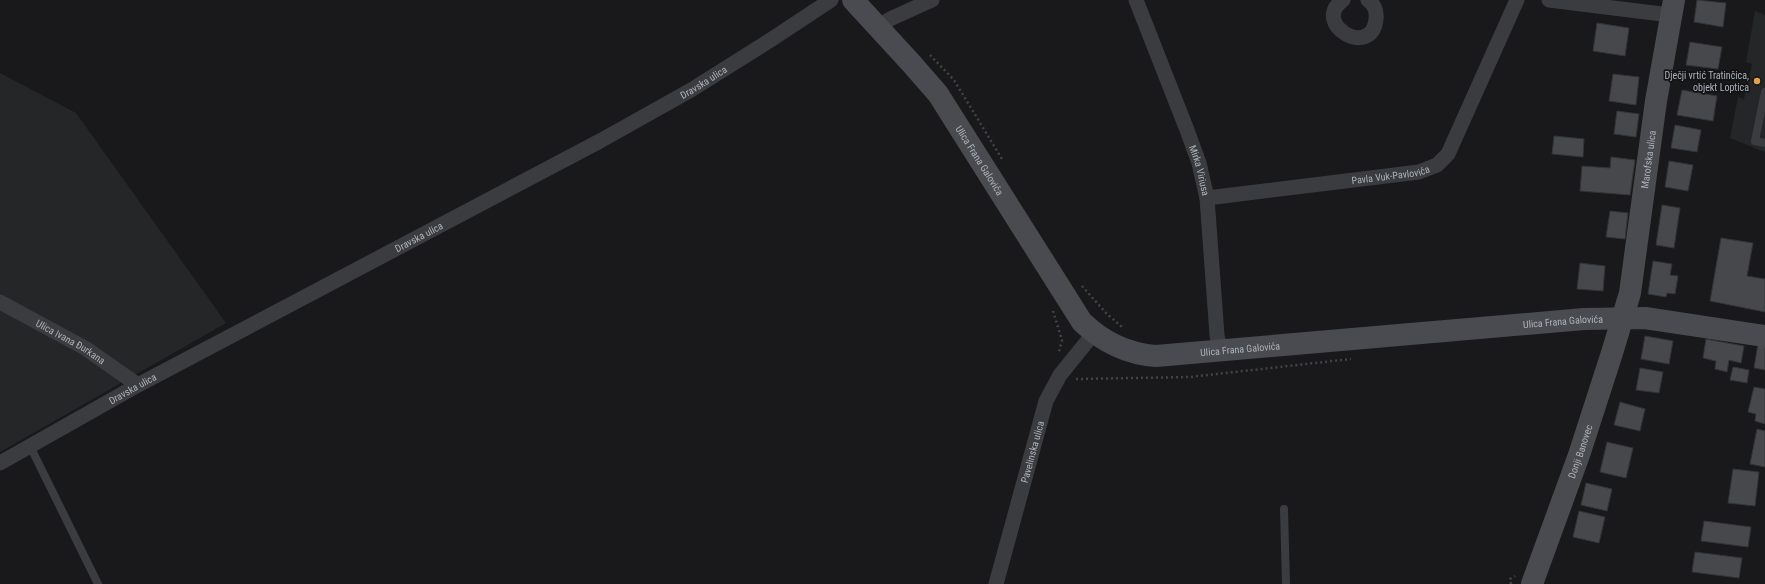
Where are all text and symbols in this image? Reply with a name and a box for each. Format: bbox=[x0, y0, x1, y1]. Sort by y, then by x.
street label: Dravska ulica bbox=[678, 63, 729, 100]
place label: Dječji vrtić Tratinčica, objekt Loptica bbox=[1665, 70, 1749, 93]
marker: Dječji vrtić Tratinčica, objekt Loptica bbox=[1752, 76, 1762, 86]
street label: Ulica Frana Galovića bbox=[954, 123, 1006, 197]
street label: Marofska ulica bbox=[1639, 129, 1658, 189]
street label: Mirka Viriusa bbox=[1187, 144, 1212, 197]
street label: Pavla Vuk-Pavlovića bbox=[1351, 163, 1431, 186]
street label: Dravska ulica bbox=[393, 219, 445, 254]
street label: Ulica Frana Galovića bbox=[1522, 313, 1603, 330]
street label: Ulica Ivana Đurkana bbox=[34, 317, 108, 366]
street label: Ulica Frana Galovića bbox=[1200, 340, 1281, 358]
street label: Dravska ulica bbox=[107, 371, 158, 406]
street label: Pavelinska ulica bbox=[1018, 420, 1046, 484]
street label: Donji Banovec bbox=[1566, 423, 1594, 480]

